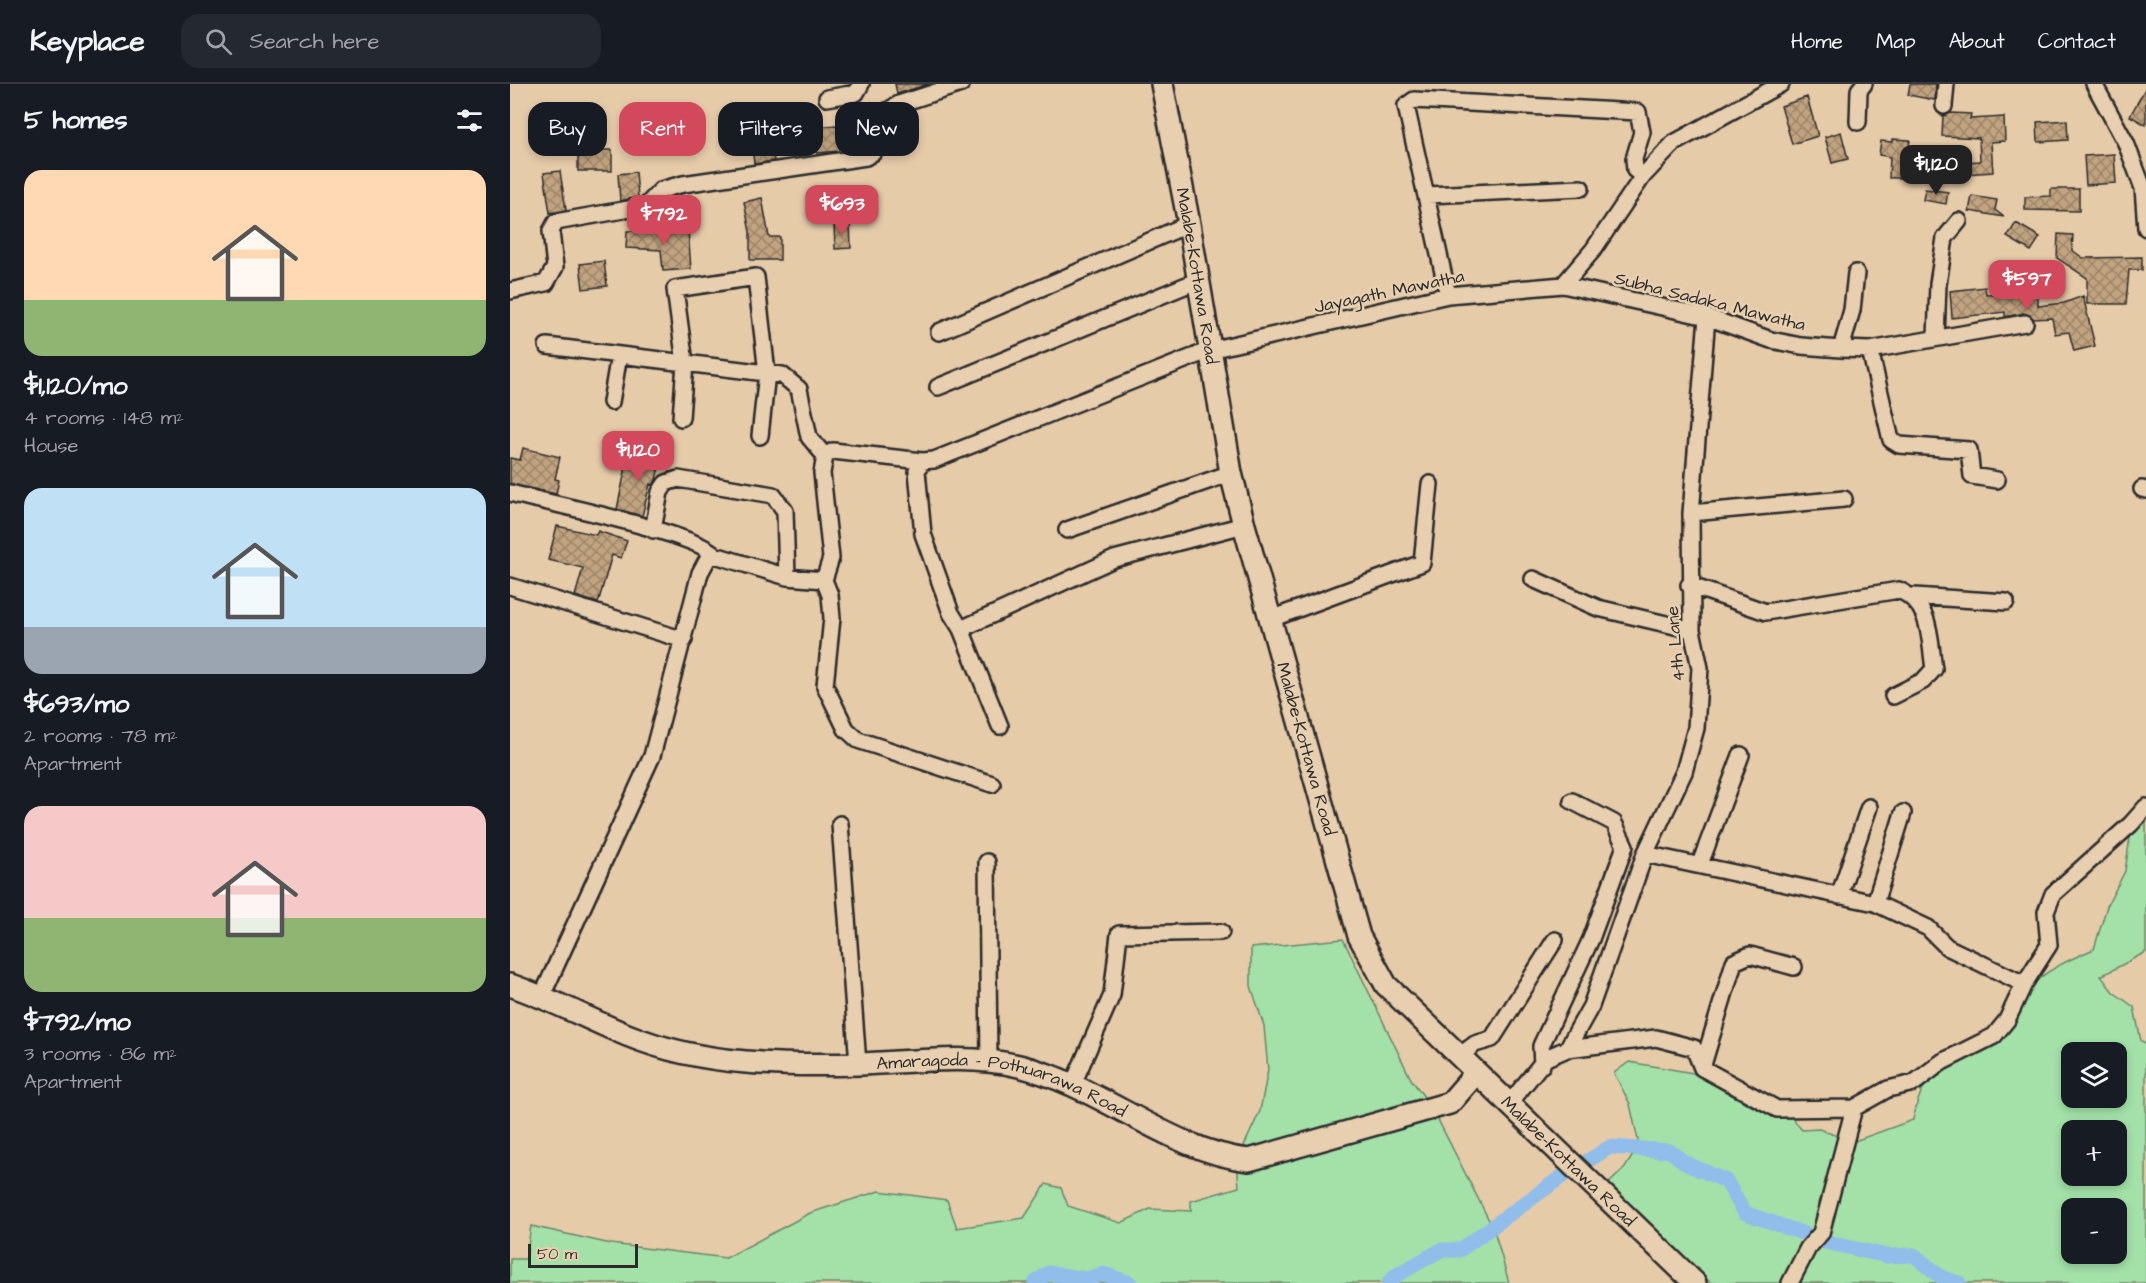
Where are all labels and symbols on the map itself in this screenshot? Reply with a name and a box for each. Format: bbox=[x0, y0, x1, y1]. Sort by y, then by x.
pin: $1,120 bbox=[1887, 145, 1985, 196]
pin: $693 bbox=[806, 185, 878, 236]
street label: Malabe-Kottawa Road bbox=[1169, 186, 1224, 366]
pin: $792 bbox=[628, 195, 700, 246]
pin: $597 bbox=[1991, 260, 2063, 311]
street label: Jayagath Mawatha bbox=[1312, 263, 1467, 321]
street label: Subha Sadaka Mawatha bbox=[1612, 266, 1808, 337]
pin: $1,120 bbox=[589, 431, 687, 482]
street label: 4th Lane bbox=[1660, 605, 1691, 683]
street label: Malabe-Kottawa Road bbox=[1270, 659, 1342, 838]
street label: Amaragoda - Pothuarawa Road bbox=[876, 1048, 1131, 1124]
street label: Malabe-Kottawa Road bbox=[1495, 1090, 1641, 1232]
scale bar bbox=[528, 1241, 638, 1268]

